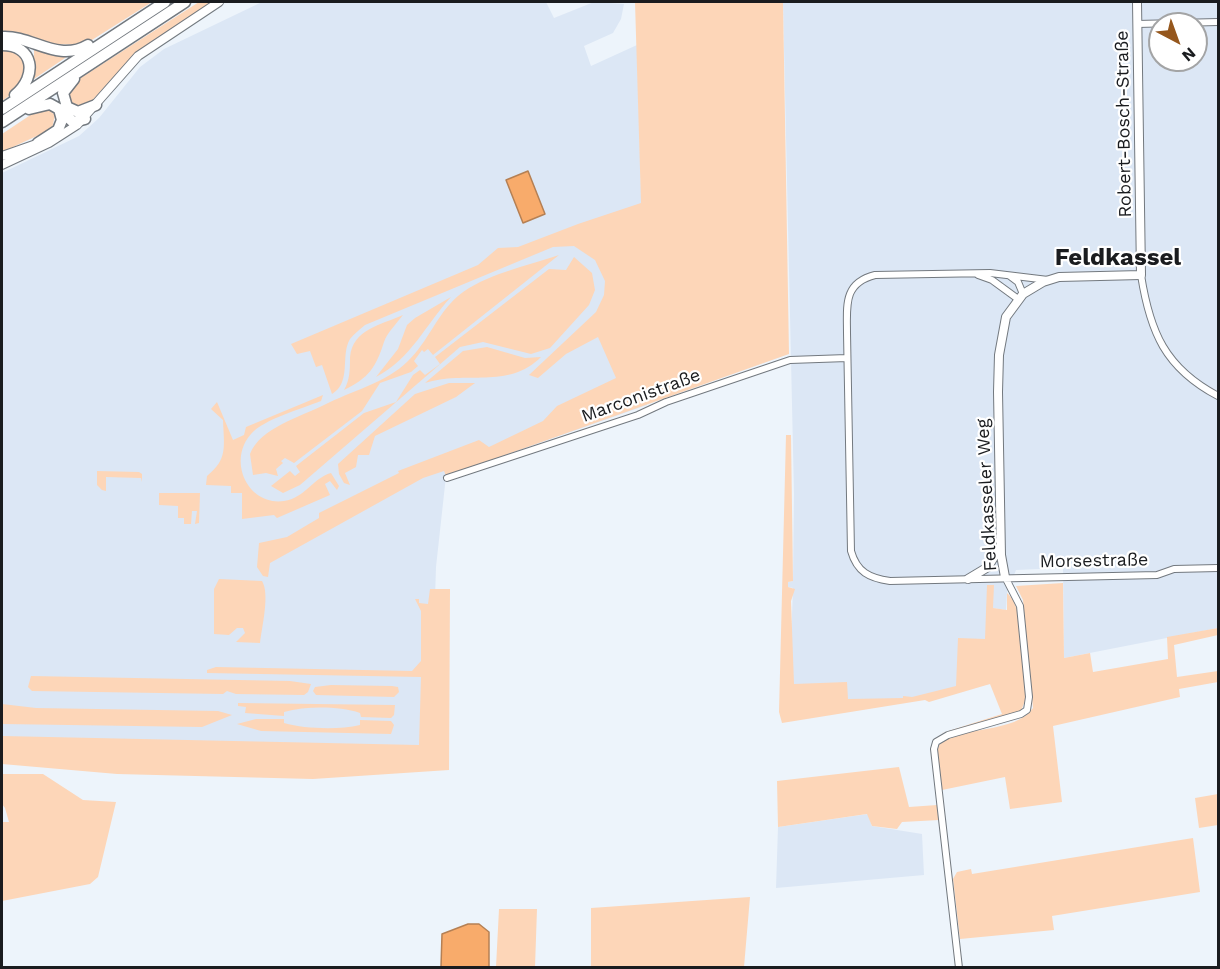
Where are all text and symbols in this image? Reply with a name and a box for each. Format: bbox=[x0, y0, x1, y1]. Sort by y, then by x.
north arrow bbox=[1148, 12, 1208, 72]
street label: Robert-Bosch-Straße bbox=[1112, 30, 1136, 218]
text: N bbox=[1178, 43, 1200, 66]
district label: Feldkassel bbox=[1055, 244, 1181, 272]
street label: Marconistraße bbox=[579, 364, 703, 428]
street label: Feldkasseler Weg bbox=[972, 418, 1002, 572]
street label: Morsestraße bbox=[1039, 549, 1149, 573]

